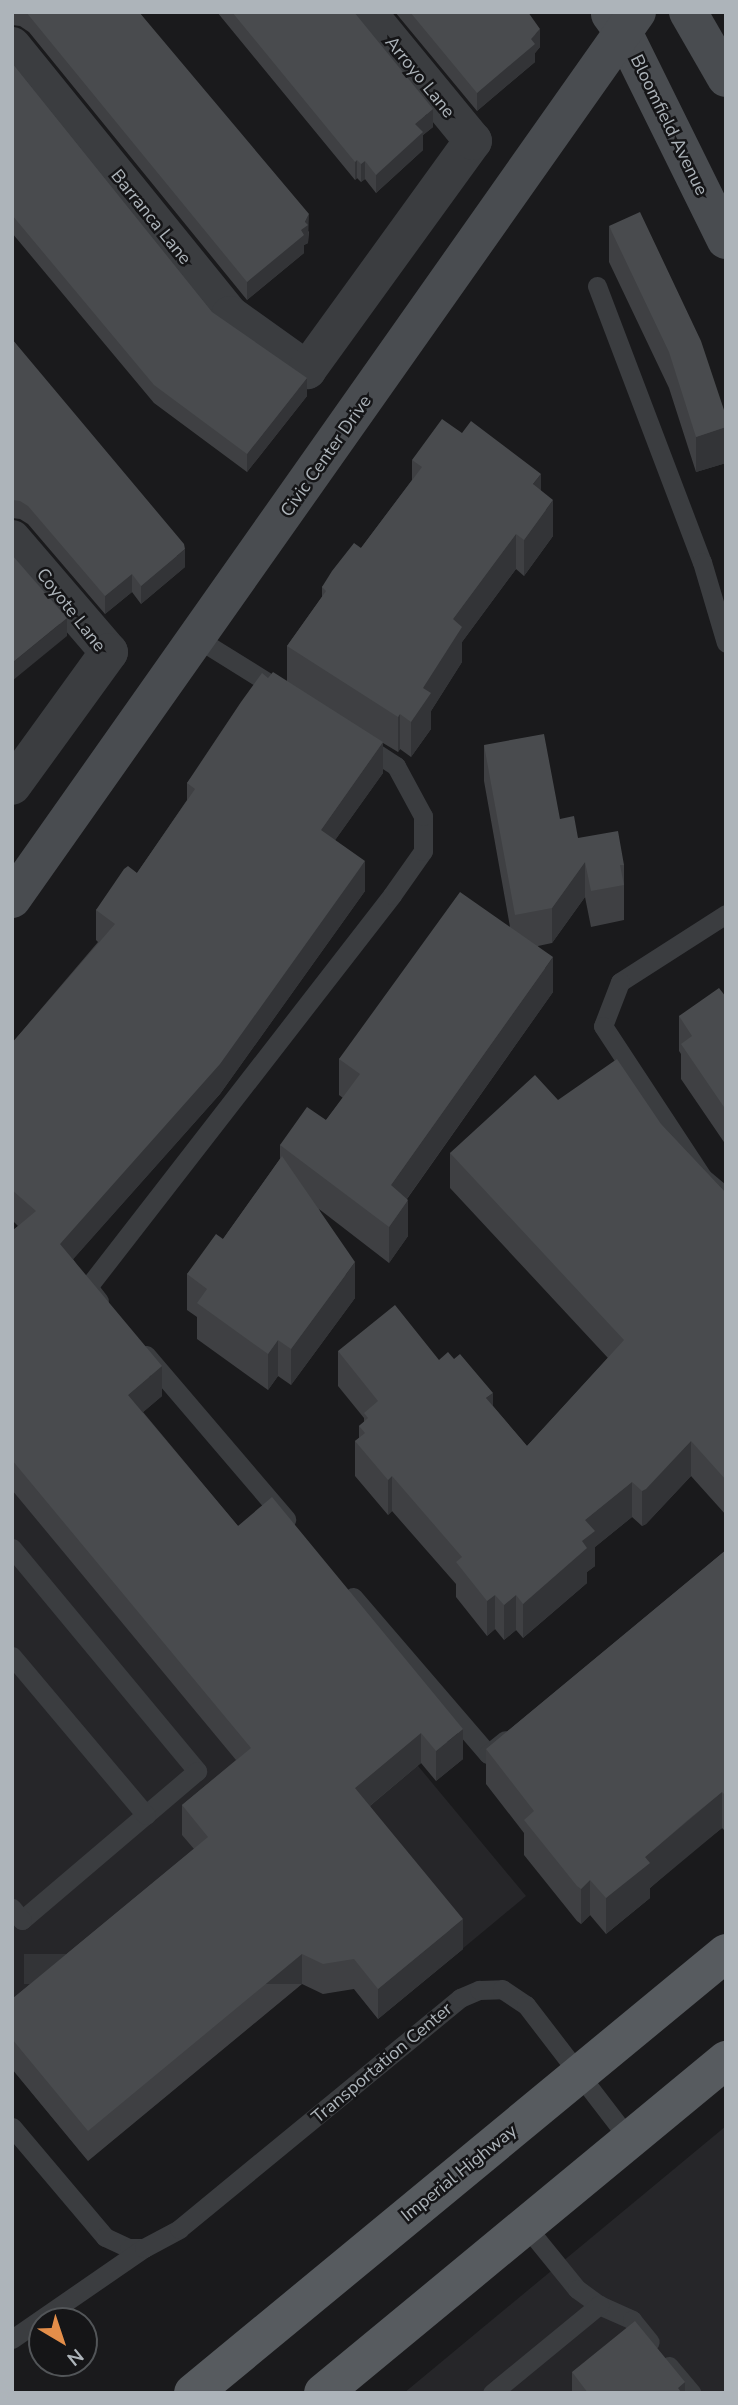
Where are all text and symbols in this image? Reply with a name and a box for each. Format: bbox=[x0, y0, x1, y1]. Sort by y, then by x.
street label: Arroyo Lane bbox=[381, 32, 459, 122]
street label: Bloomfield Avenue bbox=[626, 51, 712, 199]
street label: Barranca Lane bbox=[106, 165, 196, 269]
street label: Civic Center Drive bbox=[276, 391, 376, 521]
street label: Coyote Lane bbox=[32, 564, 110, 656]
street label: Transportation Center bbox=[308, 1998, 456, 2128]
street label: Imperial Highway bbox=[397, 2120, 521, 2226]
north arrow bbox=[28, 2307, 98, 2377]
text: N bbox=[61, 2342, 89, 2371]

